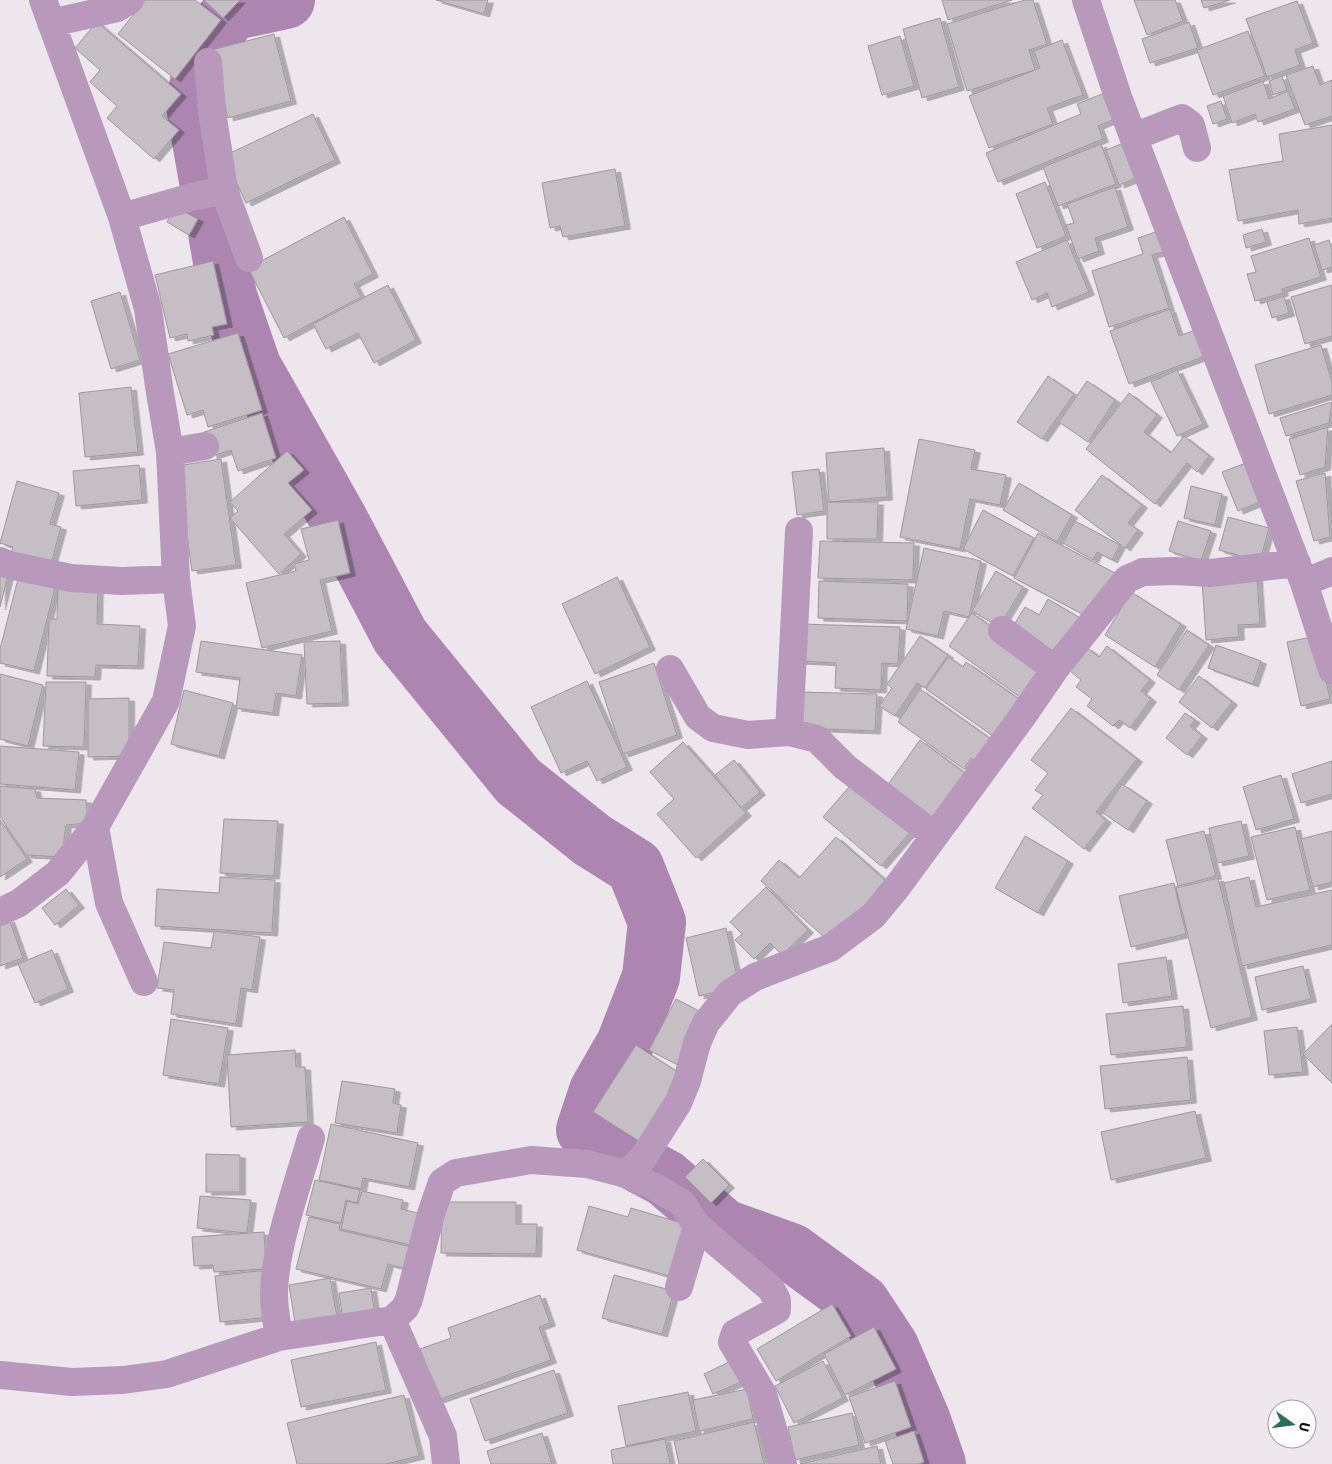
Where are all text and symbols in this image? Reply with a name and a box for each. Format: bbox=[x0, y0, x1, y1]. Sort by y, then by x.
north arrow bbox=[1267, 1399, 1317, 1449]
text: U bbox=[1295, 1420, 1314, 1434]

